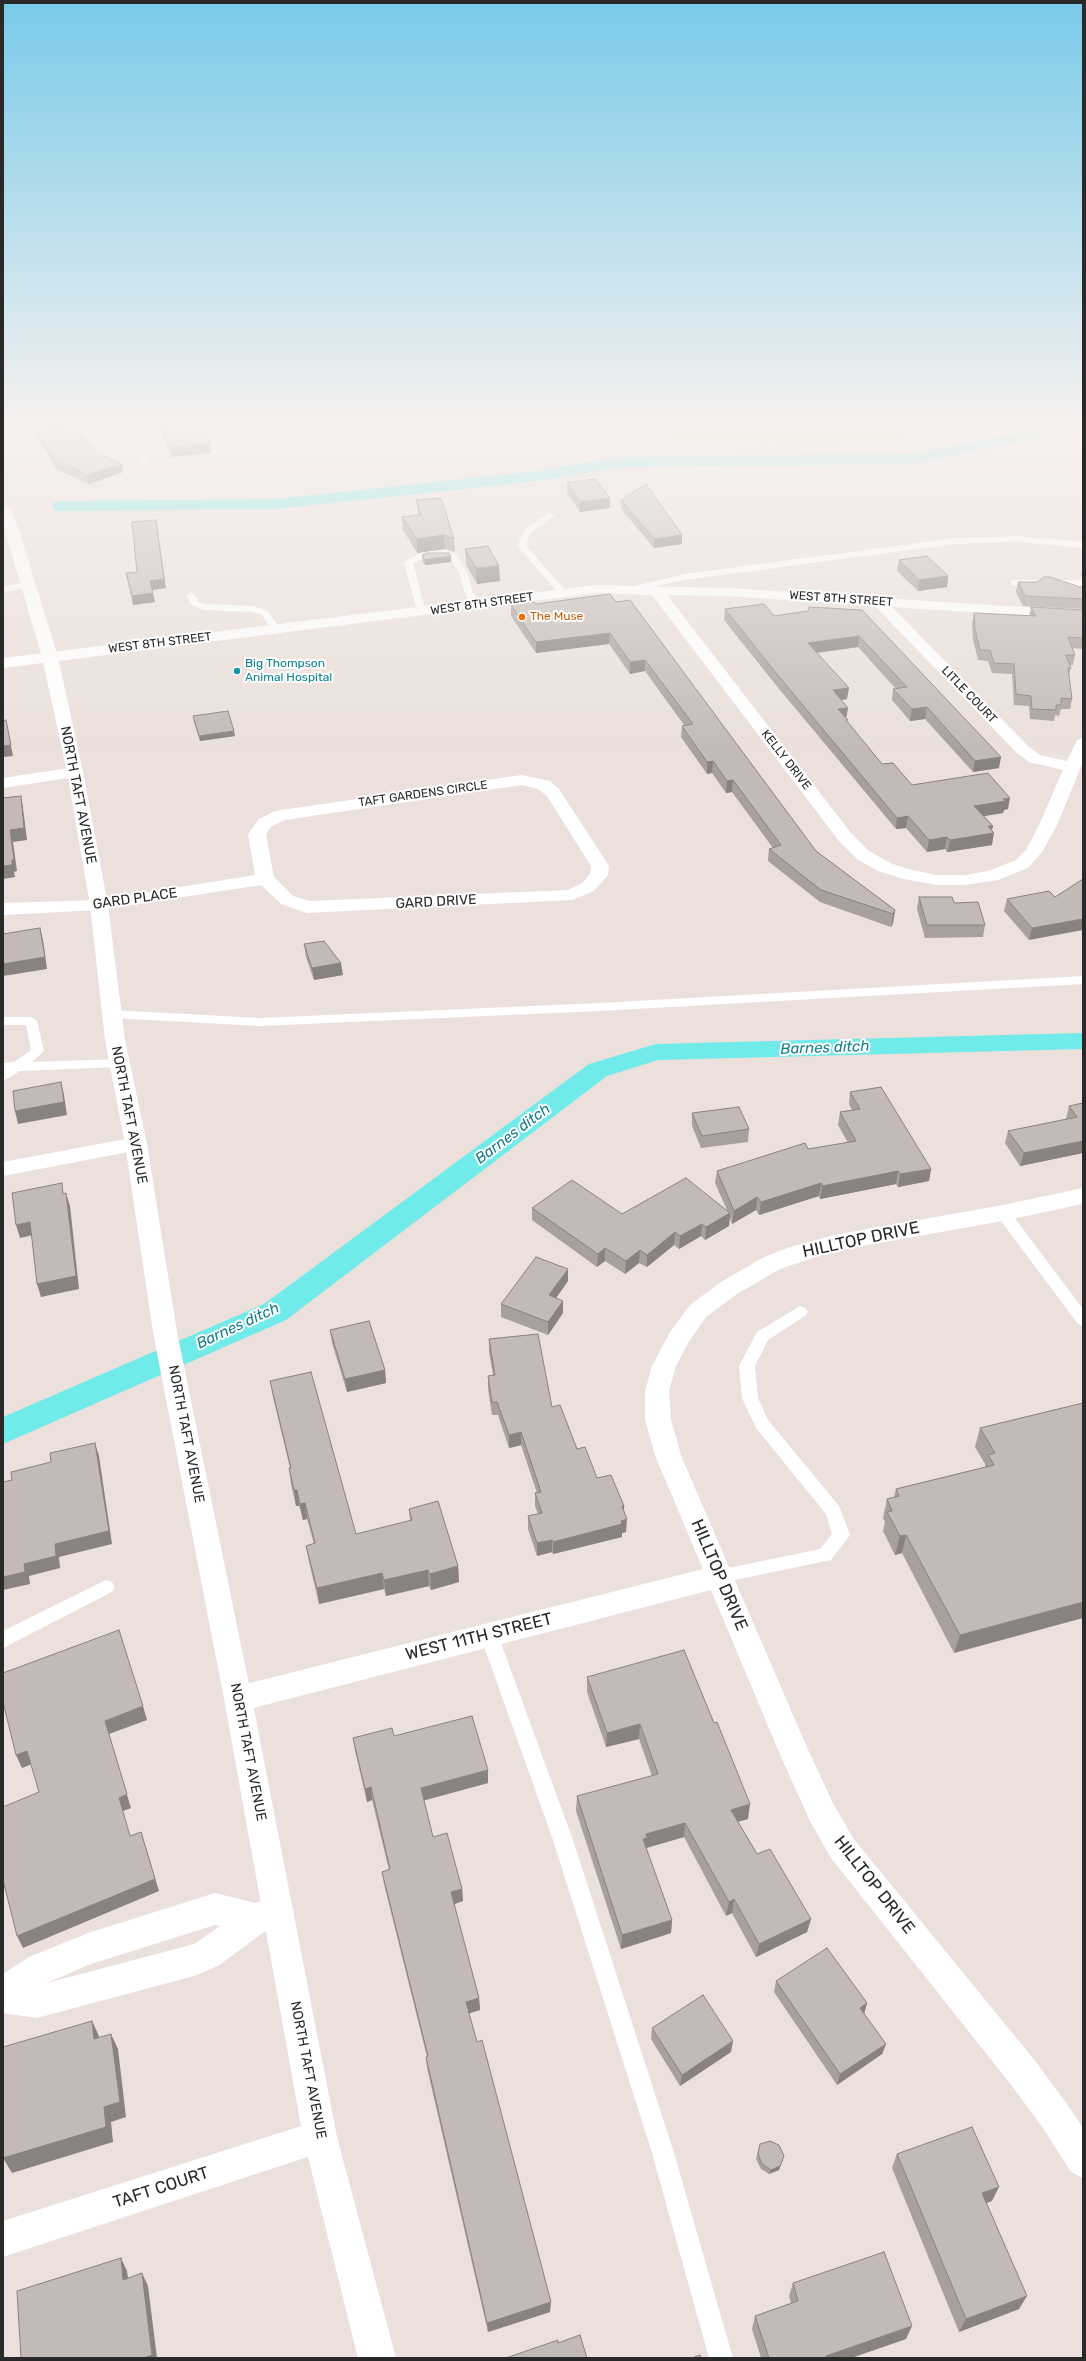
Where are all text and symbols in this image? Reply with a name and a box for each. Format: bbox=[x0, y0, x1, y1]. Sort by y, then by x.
street label: WEST 8TH STREET bbox=[789, 588, 893, 610]
street label: WEST 8TH STREET bbox=[430, 590, 534, 618]
place label: The Muse bbox=[530, 610, 583, 624]
marker: The Muse bbox=[517, 612, 527, 622]
street label: WEST 8TH STREET bbox=[108, 630, 212, 656]
place label: Big Thompson Animal Hospital bbox=[245, 657, 332, 685]
street label: LITLE COURT bbox=[938, 664, 1000, 726]
marker: Big Thompson Animal Hospital bbox=[232, 666, 242, 676]
street label: NORTH TAFT AVENUE bbox=[56, 725, 100, 865]
street label: KELLY DRIVE bbox=[758, 727, 814, 793]
street label: TAFT GARDENS CIRCLE bbox=[357, 778, 489, 810]
street label: GARD PLACE bbox=[92, 885, 178, 913]
street label: GARD DRIVE bbox=[395, 891, 477, 913]
water label: Barnes ditch bbox=[780, 1037, 870, 1059]
street label: NORTH TAFT AVENUE bbox=[107, 1045, 151, 1185]
water label: Barnes ditch bbox=[472, 1100, 554, 1168]
street label: HILLTOP DRIVE bbox=[801, 1218, 921, 1262]
water label: Barnes ditch bbox=[194, 1299, 282, 1353]
street label: NORTH TAFT AVENUE bbox=[164, 1364, 208, 1504]
street label: HILLTOP DRIVE bbox=[686, 1516, 752, 1634]
street label: WEST 11TH STREET bbox=[403, 1609, 555, 1665]
street label: NORTH TAFT AVENUE bbox=[226, 1682, 270, 1822]
street label: HILLTOP DRIVE bbox=[829, 1832, 919, 1938]
street label: NORTH TAFT AVENUE bbox=[286, 2000, 330, 2140]
street label: TAFT COURT bbox=[111, 2163, 211, 2213]

